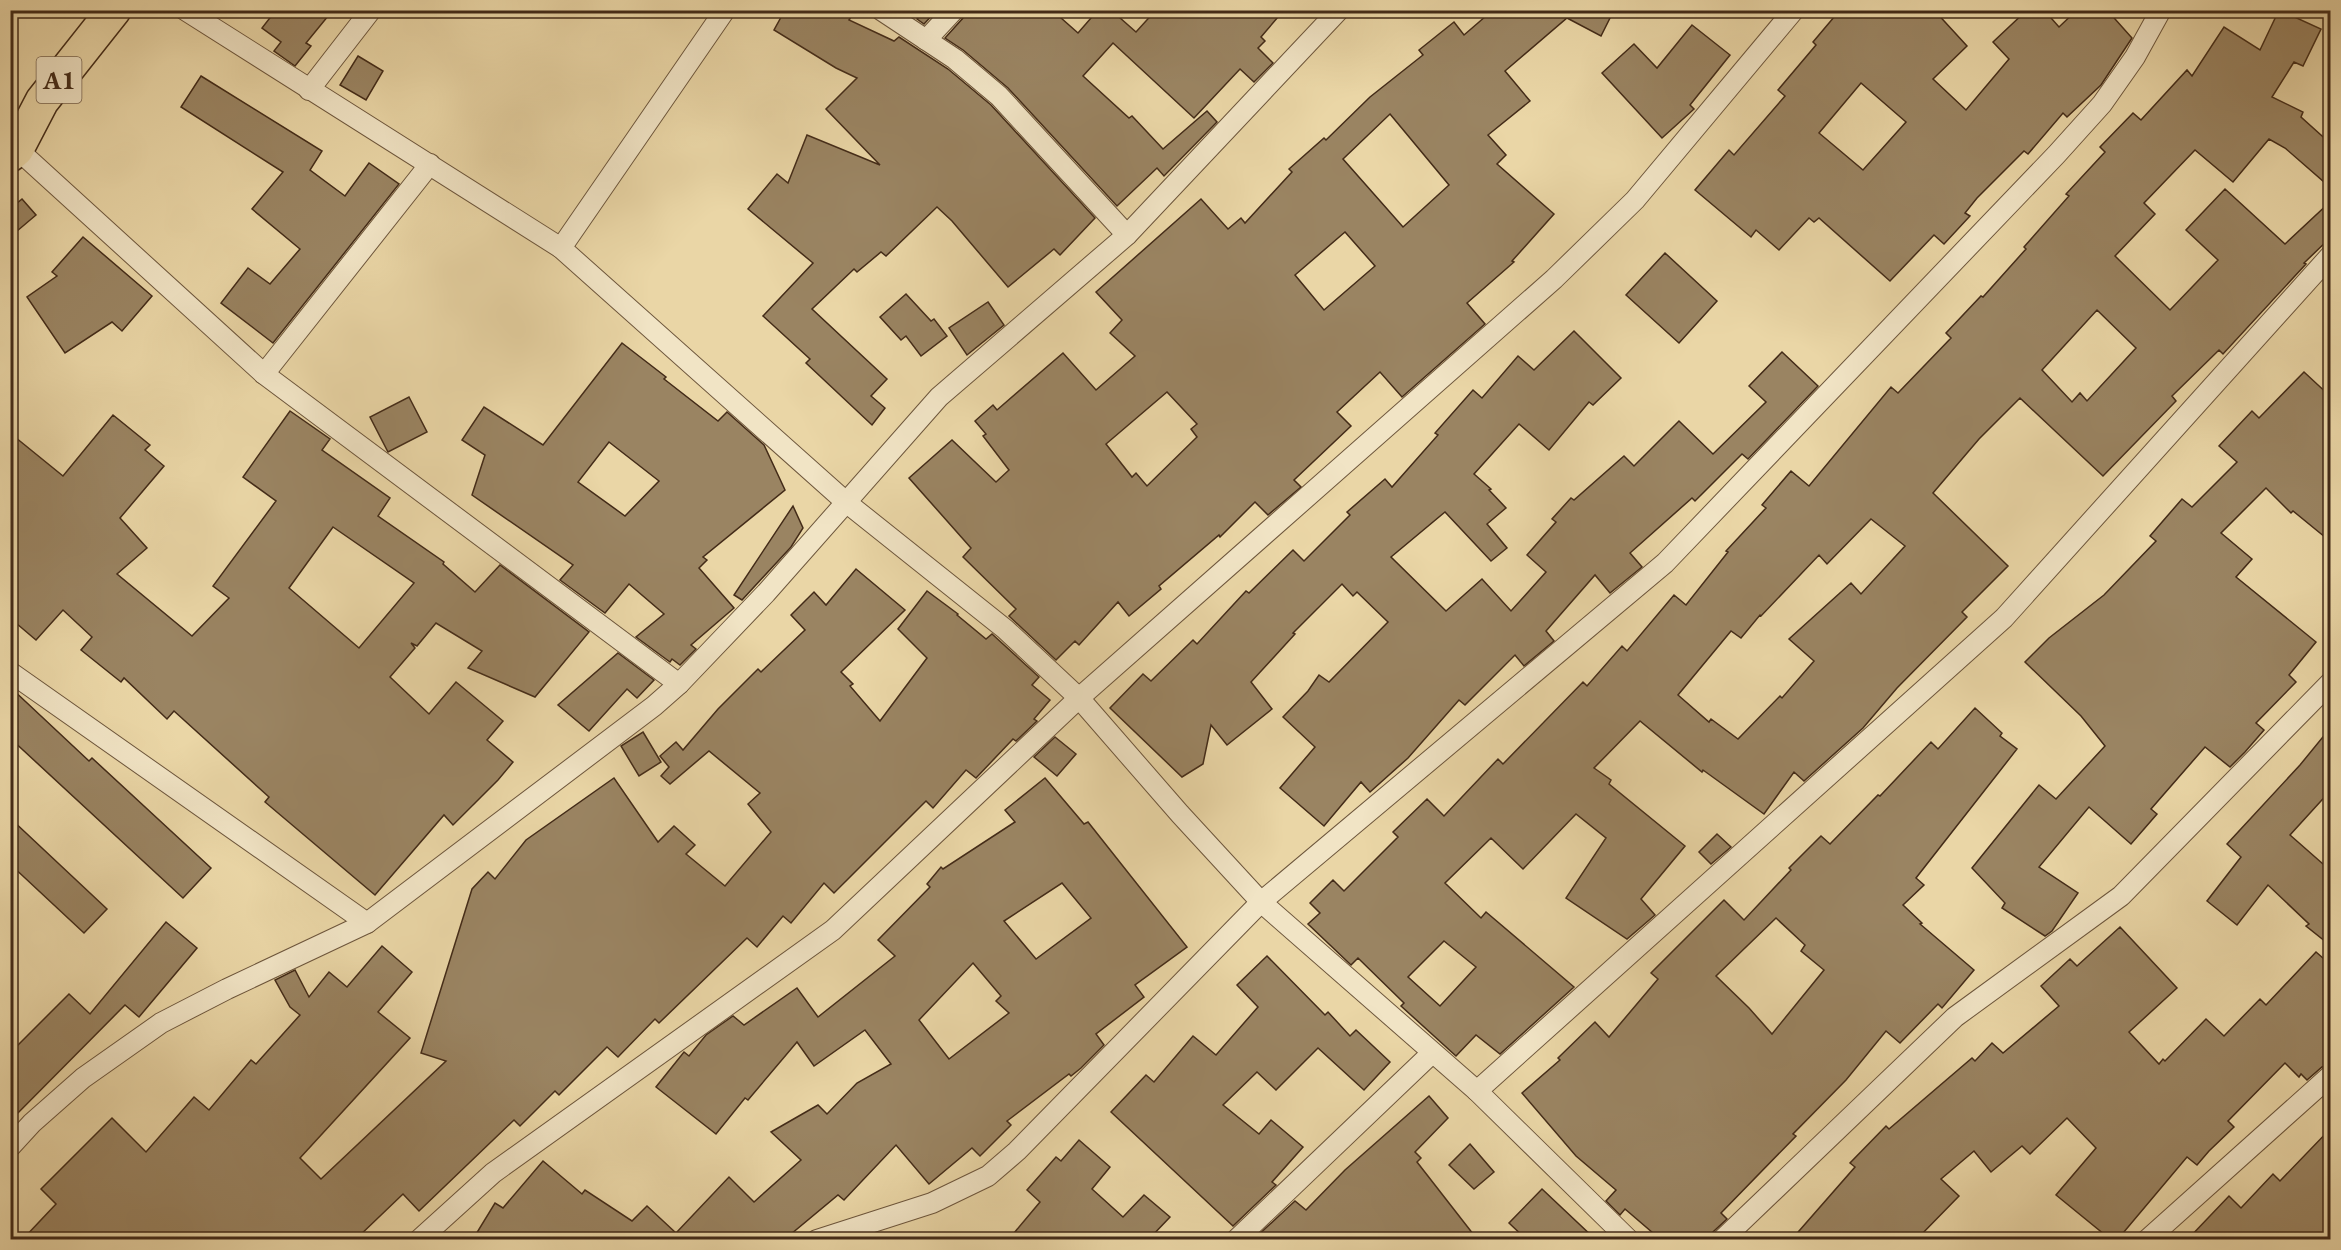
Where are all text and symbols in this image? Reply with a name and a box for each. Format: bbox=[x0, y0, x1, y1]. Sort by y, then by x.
road number: A1 bbox=[36, 57, 82, 103]

